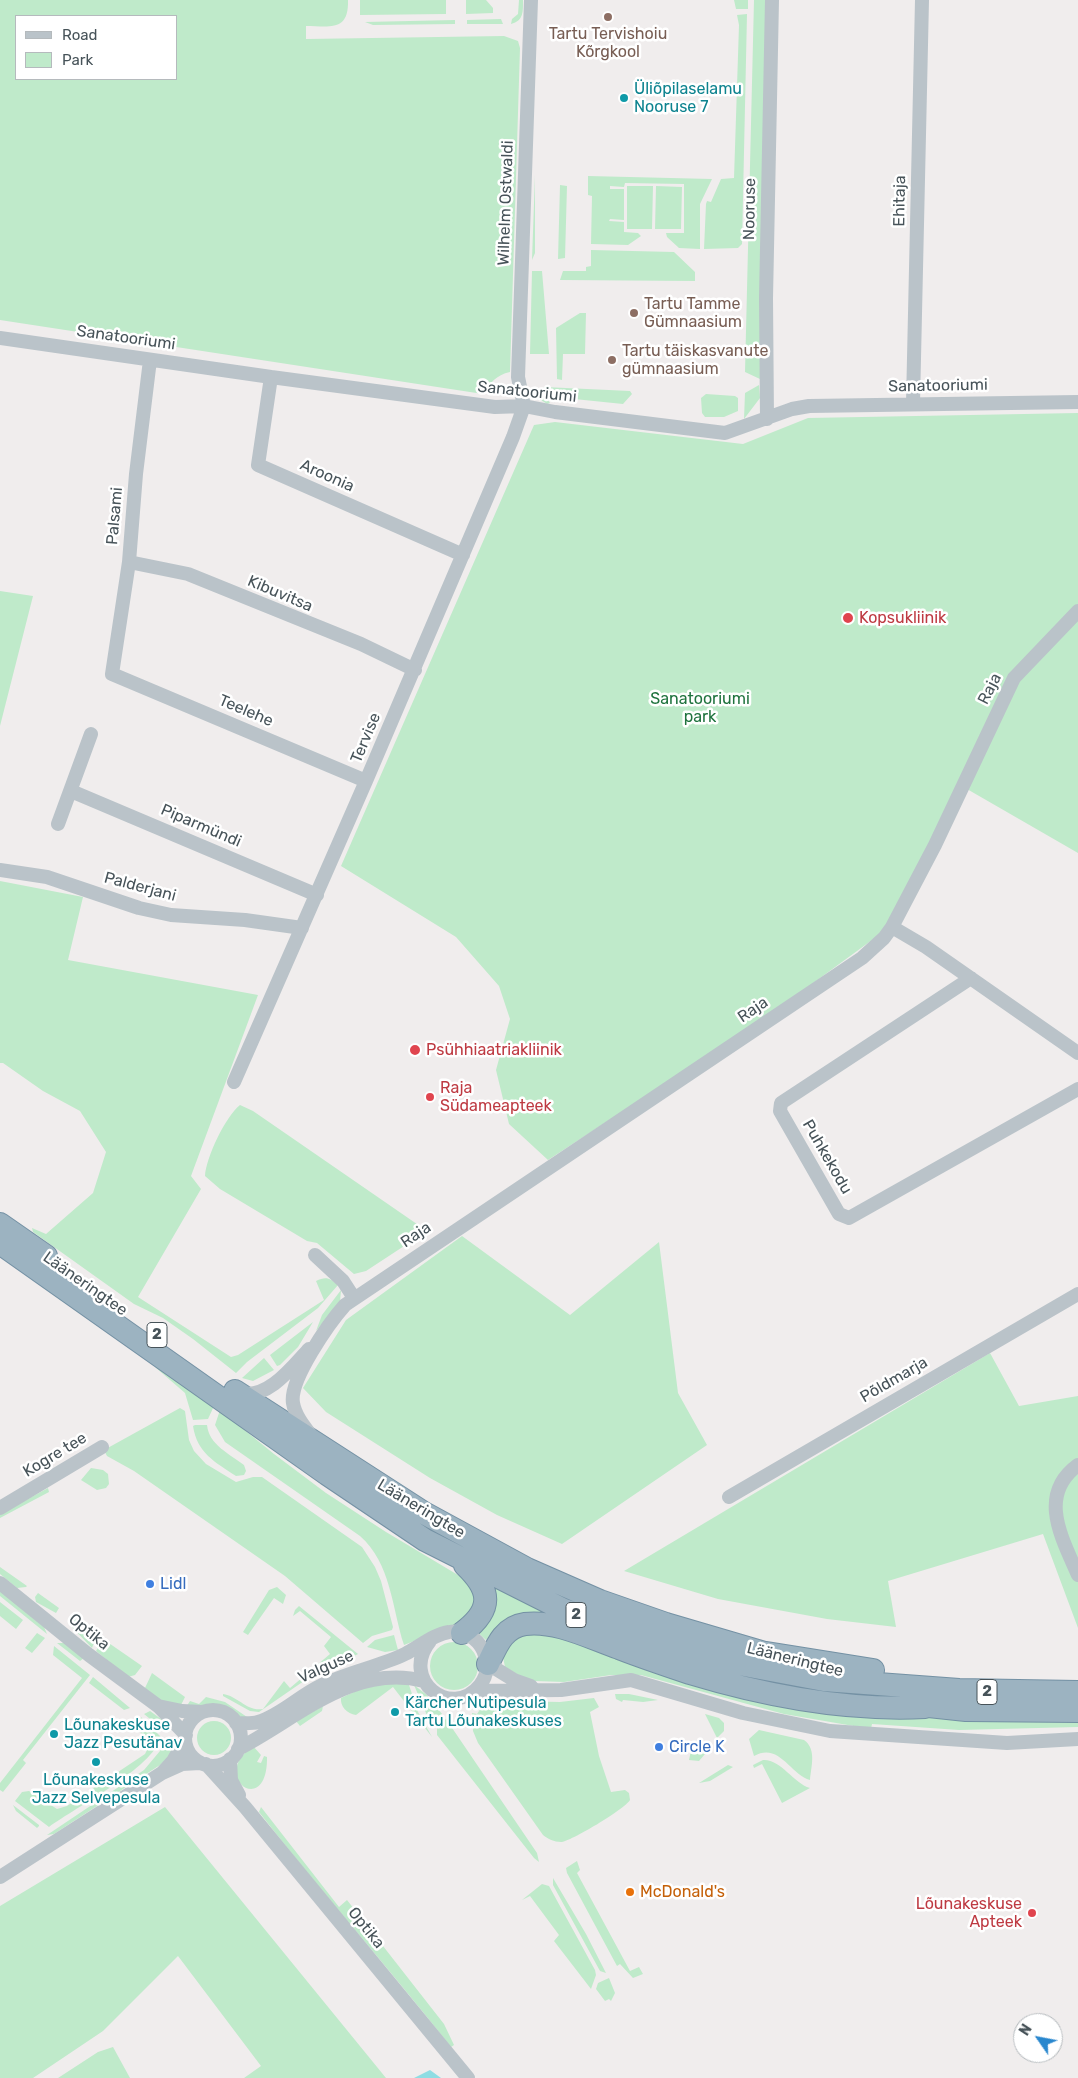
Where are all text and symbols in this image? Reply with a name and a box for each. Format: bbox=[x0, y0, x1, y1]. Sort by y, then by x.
marker: Tartu Tervishoiu Kõrgkool bbox=[602, 11, 614, 23]
legend bbox=[15, 15, 178, 80]
place label: Tartu Tervishoiu Kõrgkool bbox=[549, 24, 667, 62]
text: Road bbox=[62, 26, 98, 44]
text: Park bbox=[62, 51, 93, 69]
place label: Üliõpilaselamu Nooruse 7 bbox=[634, 79, 742, 117]
marker: Üliõpilaselamu Nooruse 7 bbox=[618, 92, 630, 104]
street label: Wilhelm Ostwaldi bbox=[494, 140, 518, 266]
street label: Ehitaja bbox=[890, 175, 910, 227]
street label: Nooruse bbox=[740, 178, 760, 240]
place label: Tartu Tamme Gümnaasium bbox=[644, 294, 742, 332]
marker: Tartu Tamme Gümnaasium bbox=[628, 307, 640, 319]
street label: Sanatooriumi bbox=[75, 322, 177, 354]
place label: Tartu täiskasvanute gümnaasium bbox=[622, 341, 768, 379]
marker: Tartu täiskasvanute gümnaasium bbox=[606, 354, 618, 366]
street label: Sanatooriumi bbox=[888, 376, 988, 396]
street label: Sanatooriumi bbox=[476, 377, 578, 407]
street label: Aroonia bbox=[297, 456, 357, 496]
street label: Palsami bbox=[103, 486, 127, 546]
street label: Kibuvitsa bbox=[245, 572, 315, 616]
place label: Kopsukliinik bbox=[859, 608, 946, 628]
marker: Kopsukliinik bbox=[841, 611, 855, 625]
street label: Raja bbox=[974, 670, 1006, 708]
park label: Sanatooriumi park bbox=[650, 689, 750, 727]
street label: Teelehe bbox=[216, 691, 276, 731]
street label: Tervise bbox=[347, 710, 385, 766]
street label: Piparmündi bbox=[158, 800, 244, 852]
street label: Palderjani bbox=[102, 868, 178, 906]
street label: Raja bbox=[734, 993, 772, 1027]
place label: Psühhiaatriakliinik bbox=[426, 1040, 562, 1060]
marker: Psühhiaatriakliinik bbox=[408, 1043, 422, 1057]
place label: Raja Südameapteek bbox=[440, 1078, 552, 1116]
marker: Raja Südameapteek bbox=[424, 1091, 436, 1103]
street label: Puhkekodu bbox=[798, 1116, 856, 1198]
street label: Raja bbox=[397, 1218, 435, 1252]
street label: Lääneringtee bbox=[39, 1248, 131, 1320]
road number: 2 bbox=[147, 1322, 167, 1348]
street label: Põldmarja bbox=[857, 1353, 931, 1407]
street label: Kogre tee bbox=[20, 1429, 90, 1481]
street label: Lääneringtee bbox=[374, 1475, 468, 1543]
place label: Lidl bbox=[160, 1574, 186, 1594]
marker: Lidl bbox=[144, 1578, 156, 1590]
road number: 2 bbox=[566, 1602, 586, 1628]
street label: Optika bbox=[65, 1610, 113, 1654]
street label: Lääneringtee bbox=[745, 1639, 845, 1681]
street label: Valguse bbox=[295, 1646, 357, 1688]
road number: 2 bbox=[977, 1680, 997, 1704]
place label: Kärcher Nutipesula Tartu Lõunakeskuses bbox=[405, 1693, 562, 1731]
marker: Kärcher Nutipesula Tartu Lõunakeskuses bbox=[389, 1706, 401, 1718]
place label: Lõunakeskuse Jazz Pesutänav bbox=[64, 1715, 182, 1753]
marker: Lõunakeskuse Jazz Pesutänav bbox=[48, 1728, 60, 1740]
place label: Circle K bbox=[669, 1737, 725, 1757]
marker: Circle K bbox=[653, 1741, 665, 1753]
marker: Lõunakeskuse Jazz Selvepesula bbox=[90, 1756, 102, 1768]
place label: Lõunakeskuse Jazz Selvepesula bbox=[32, 1770, 160, 1808]
place label: McDonald's bbox=[640, 1882, 725, 1902]
marker: McDonald's bbox=[624, 1886, 636, 1898]
place label: Lõunakeskuse Apteek bbox=[916, 1894, 1022, 1932]
street label: Optika bbox=[344, 1904, 388, 1952]
marker: Lõunakeskuse Apteek bbox=[1026, 1907, 1038, 1919]
north arrow bbox=[1013, 2013, 1063, 2063]
text: N bbox=[1016, 2021, 1036, 2039]

